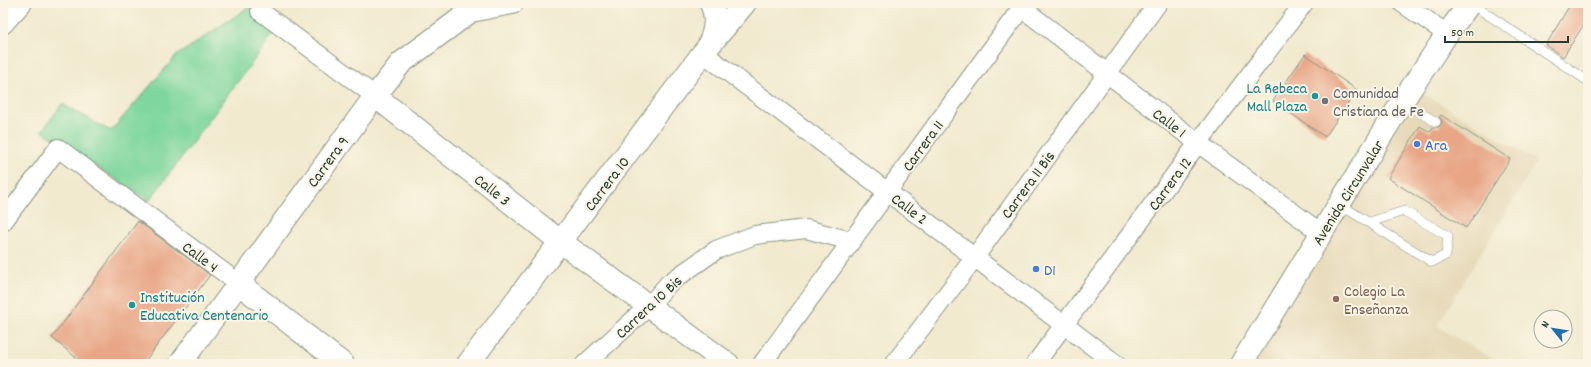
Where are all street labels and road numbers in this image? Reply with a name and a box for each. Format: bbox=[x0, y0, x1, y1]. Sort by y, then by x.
street label: Calle 1 bbox=[1147, 104, 1190, 144]
street label: Carrera 11 bbox=[898, 116, 951, 177]
street label: Carrera 9 bbox=[302, 132, 356, 193]
street label: Avenida Circunvalar bbox=[1307, 136, 1391, 250]
street label: Carrera 11 Bis bbox=[996, 146, 1062, 224]
street label: Carrera 10 bbox=[580, 152, 636, 217]
street label: Carrera 12 bbox=[1144, 153, 1199, 216]
street label: Calle 3 bbox=[468, 169, 515, 213]
street label: Calle 2 bbox=[885, 189, 932, 231]
street label: Calle 4 bbox=[176, 237, 223, 279]
street label: Carrera 10 Bis bbox=[611, 270, 689, 345]

